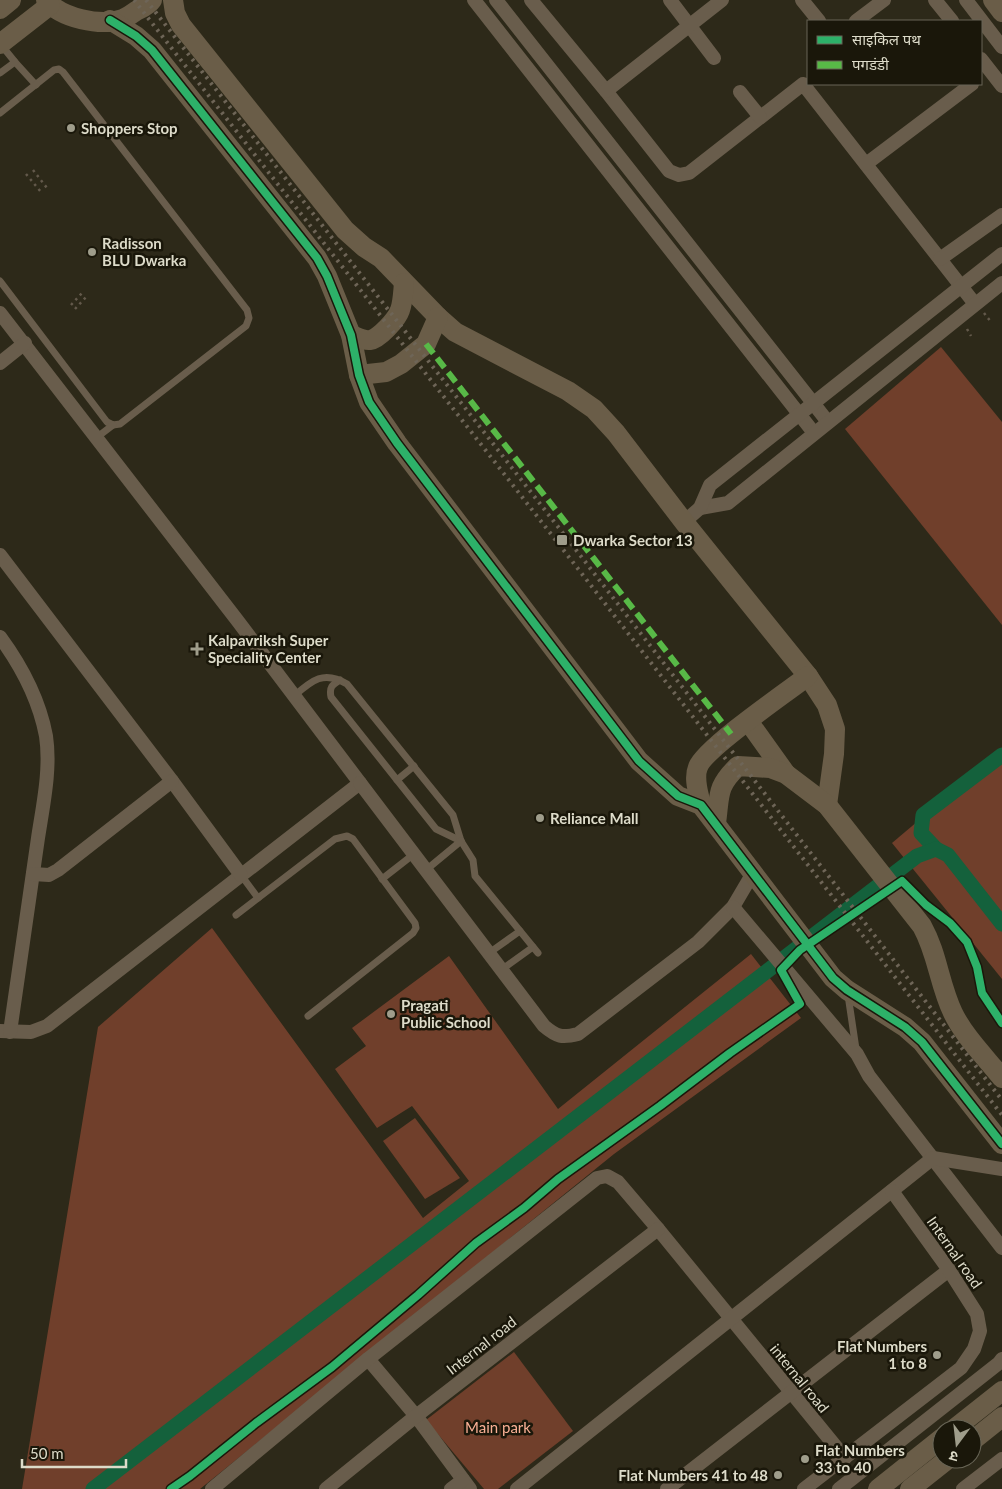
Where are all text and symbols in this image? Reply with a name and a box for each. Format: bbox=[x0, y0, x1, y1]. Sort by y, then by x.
legend bbox=[807, 20, 982, 85]
text: साइकिल पथ bbox=[852, 30, 921, 48]
text: पगडंडी bbox=[852, 55, 890, 73]
place label: Shoppers Stop bbox=[81, 119, 178, 137]
marker: Shoppers Stop bbox=[65, 122, 77, 134]
place label: Radisson BLU Dwarka bbox=[102, 234, 186, 269]
marker: Radisson BLU Dwarka bbox=[86, 246, 98, 258]
place label: Dwarka Sector 13 bbox=[573, 531, 693, 549]
marker: Dwarka Sector 13 bbox=[555, 533, 569, 547]
place label: Kalpavriksh Super Speciality Center bbox=[208, 631, 329, 666]
marker: Kalpavriksh Super Speciality Center bbox=[190, 642, 204, 656]
place label: Reliance Mall bbox=[550, 809, 639, 827]
marker: Reliance Mall bbox=[534, 812, 546, 824]
place label: Pragati Public School bbox=[401, 996, 491, 1031]
marker: Pragati Public School bbox=[385, 1008, 397, 1020]
street label: Internal road bbox=[924, 1213, 986, 1291]
street label: Internal road bbox=[442, 1312, 520, 1378]
place label: Flat Numbers 1 to 8 bbox=[837, 1337, 927, 1372]
street label: internal road bbox=[767, 1340, 833, 1416]
marker: Flat Numbers 1 to 8 bbox=[931, 1349, 943, 1361]
park label: Main park bbox=[465, 1418, 531, 1436]
north arrow bbox=[932, 1419, 982, 1469]
scale bar bbox=[22, 1436, 126, 1468]
place label: Flat Numbers 33 to 40 bbox=[815, 1441, 905, 1476]
text: 50 m bbox=[30, 1444, 64, 1462]
text: उ bbox=[947, 1448, 960, 1466]
marker: Flat Numbers 33 to 40 bbox=[799, 1453, 811, 1465]
place label: Flat Numbers 41 to 48 bbox=[618, 1466, 768, 1484]
marker: Flat Numbers 41 to 48 bbox=[772, 1469, 784, 1481]

